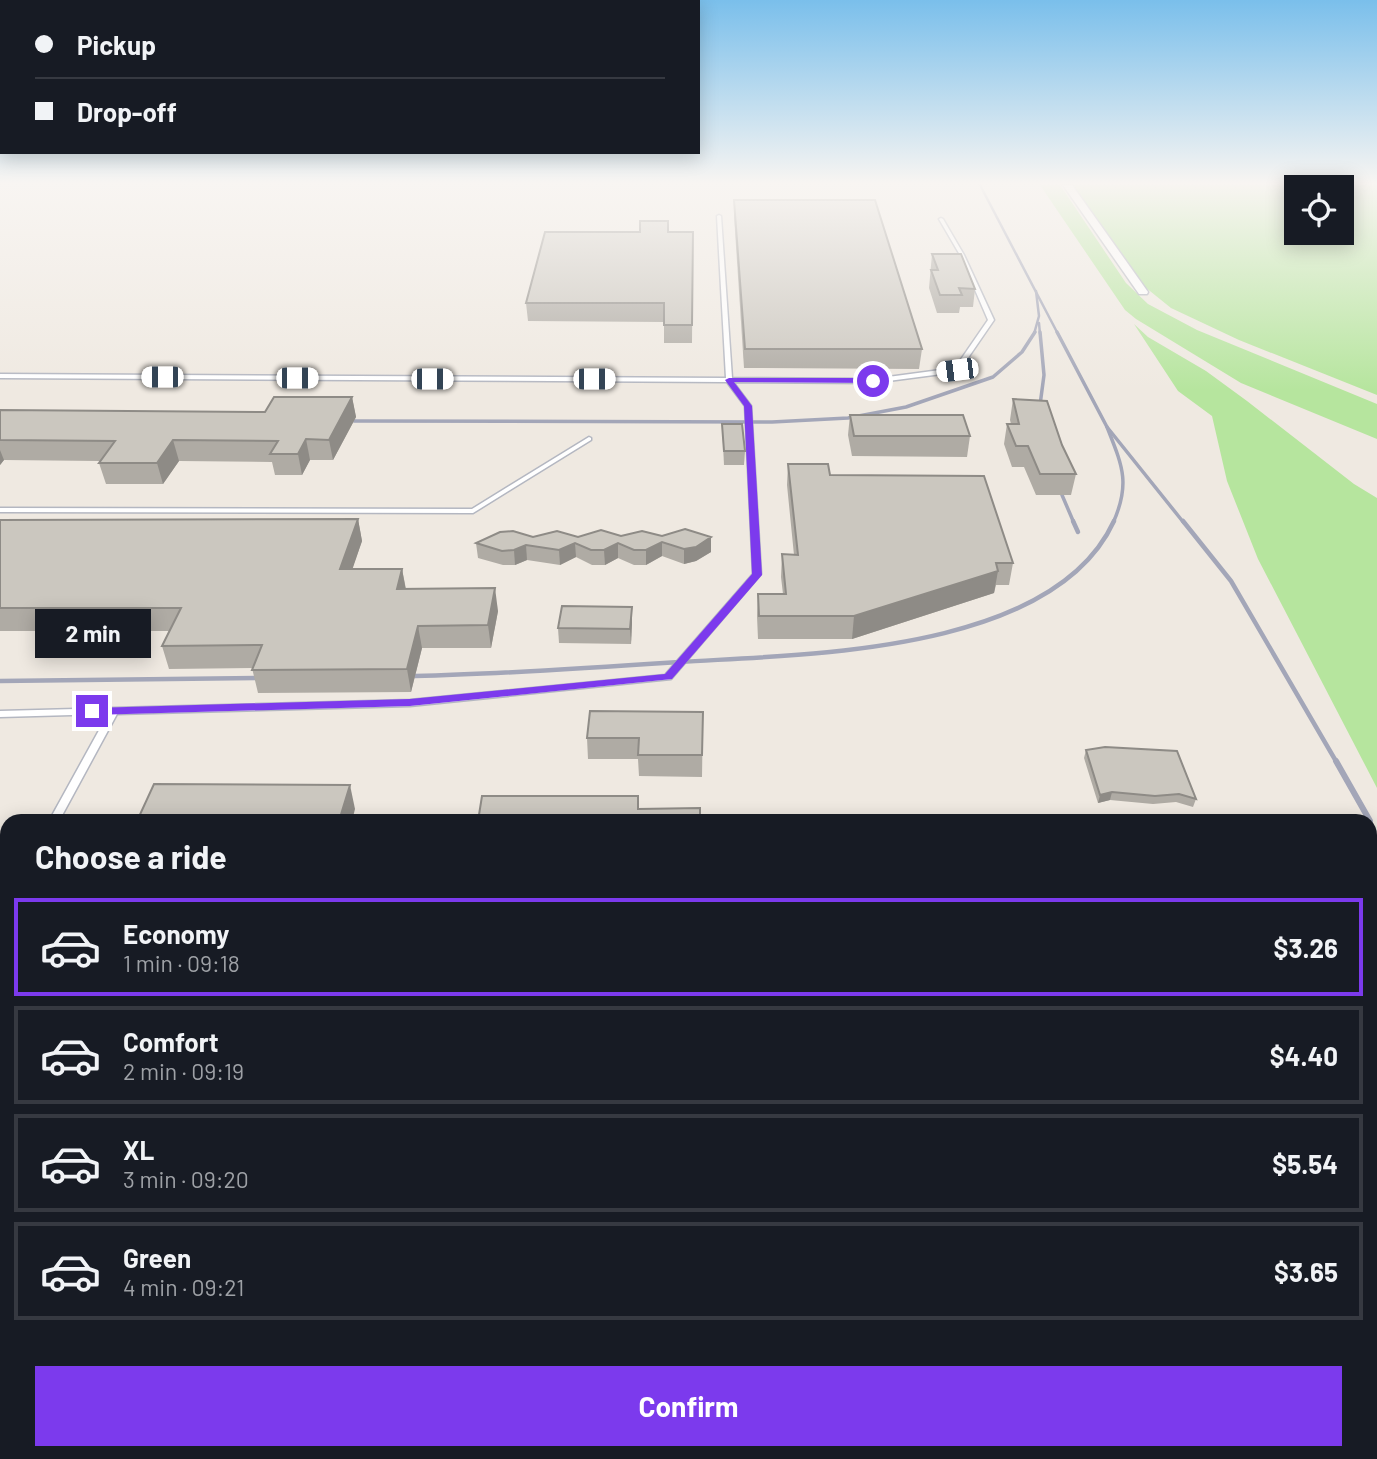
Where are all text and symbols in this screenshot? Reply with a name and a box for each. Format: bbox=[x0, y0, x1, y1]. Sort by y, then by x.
text: Pickup bbox=[77, 29, 156, 60]
text: Drop-off bbox=[77, 96, 177, 127]
map controls bbox=[1284, 175, 1354, 245]
button: locate bbox=[1284, 175, 1354, 245]
car bbox=[935, 357, 980, 383]
route start bbox=[857, 365, 889, 397]
car bbox=[142, 367, 184, 388]
car bbox=[277, 368, 319, 389]
car bbox=[412, 369, 454, 390]
car bbox=[574, 369, 616, 390]
callout: 2 min bbox=[34, 610, 150, 658]
text: 2 min bbox=[65, 619, 121, 647]
route end bbox=[76, 695, 108, 727]
text: Choose a ride bbox=[35, 837, 227, 875]
icon: car bbox=[39, 916, 102, 979]
text: Economy bbox=[123, 918, 229, 949]
text: $3.26 bbox=[1274, 932, 1338, 963]
text: 1 min · 09:18 bbox=[123, 949, 240, 977]
icon: car bbox=[39, 1024, 102, 1087]
text: Comfort bbox=[123, 1026, 219, 1057]
text: $4.40 bbox=[1270, 1040, 1338, 1071]
text: 2 min · 09:19 bbox=[123, 1057, 244, 1085]
icon: car bbox=[39, 1132, 102, 1195]
text: XL bbox=[123, 1134, 154, 1165]
text: $5.54 bbox=[1272, 1148, 1338, 1179]
text: 3 min · 09:20 bbox=[123, 1165, 249, 1193]
icon: car bbox=[39, 1240, 102, 1303]
text: Green bbox=[123, 1242, 191, 1273]
text: $3.65 bbox=[1274, 1256, 1338, 1287]
text: 4 min · 09:21 bbox=[123, 1273, 244, 1301]
button: Confirm bbox=[35, 1366, 1342, 1446]

